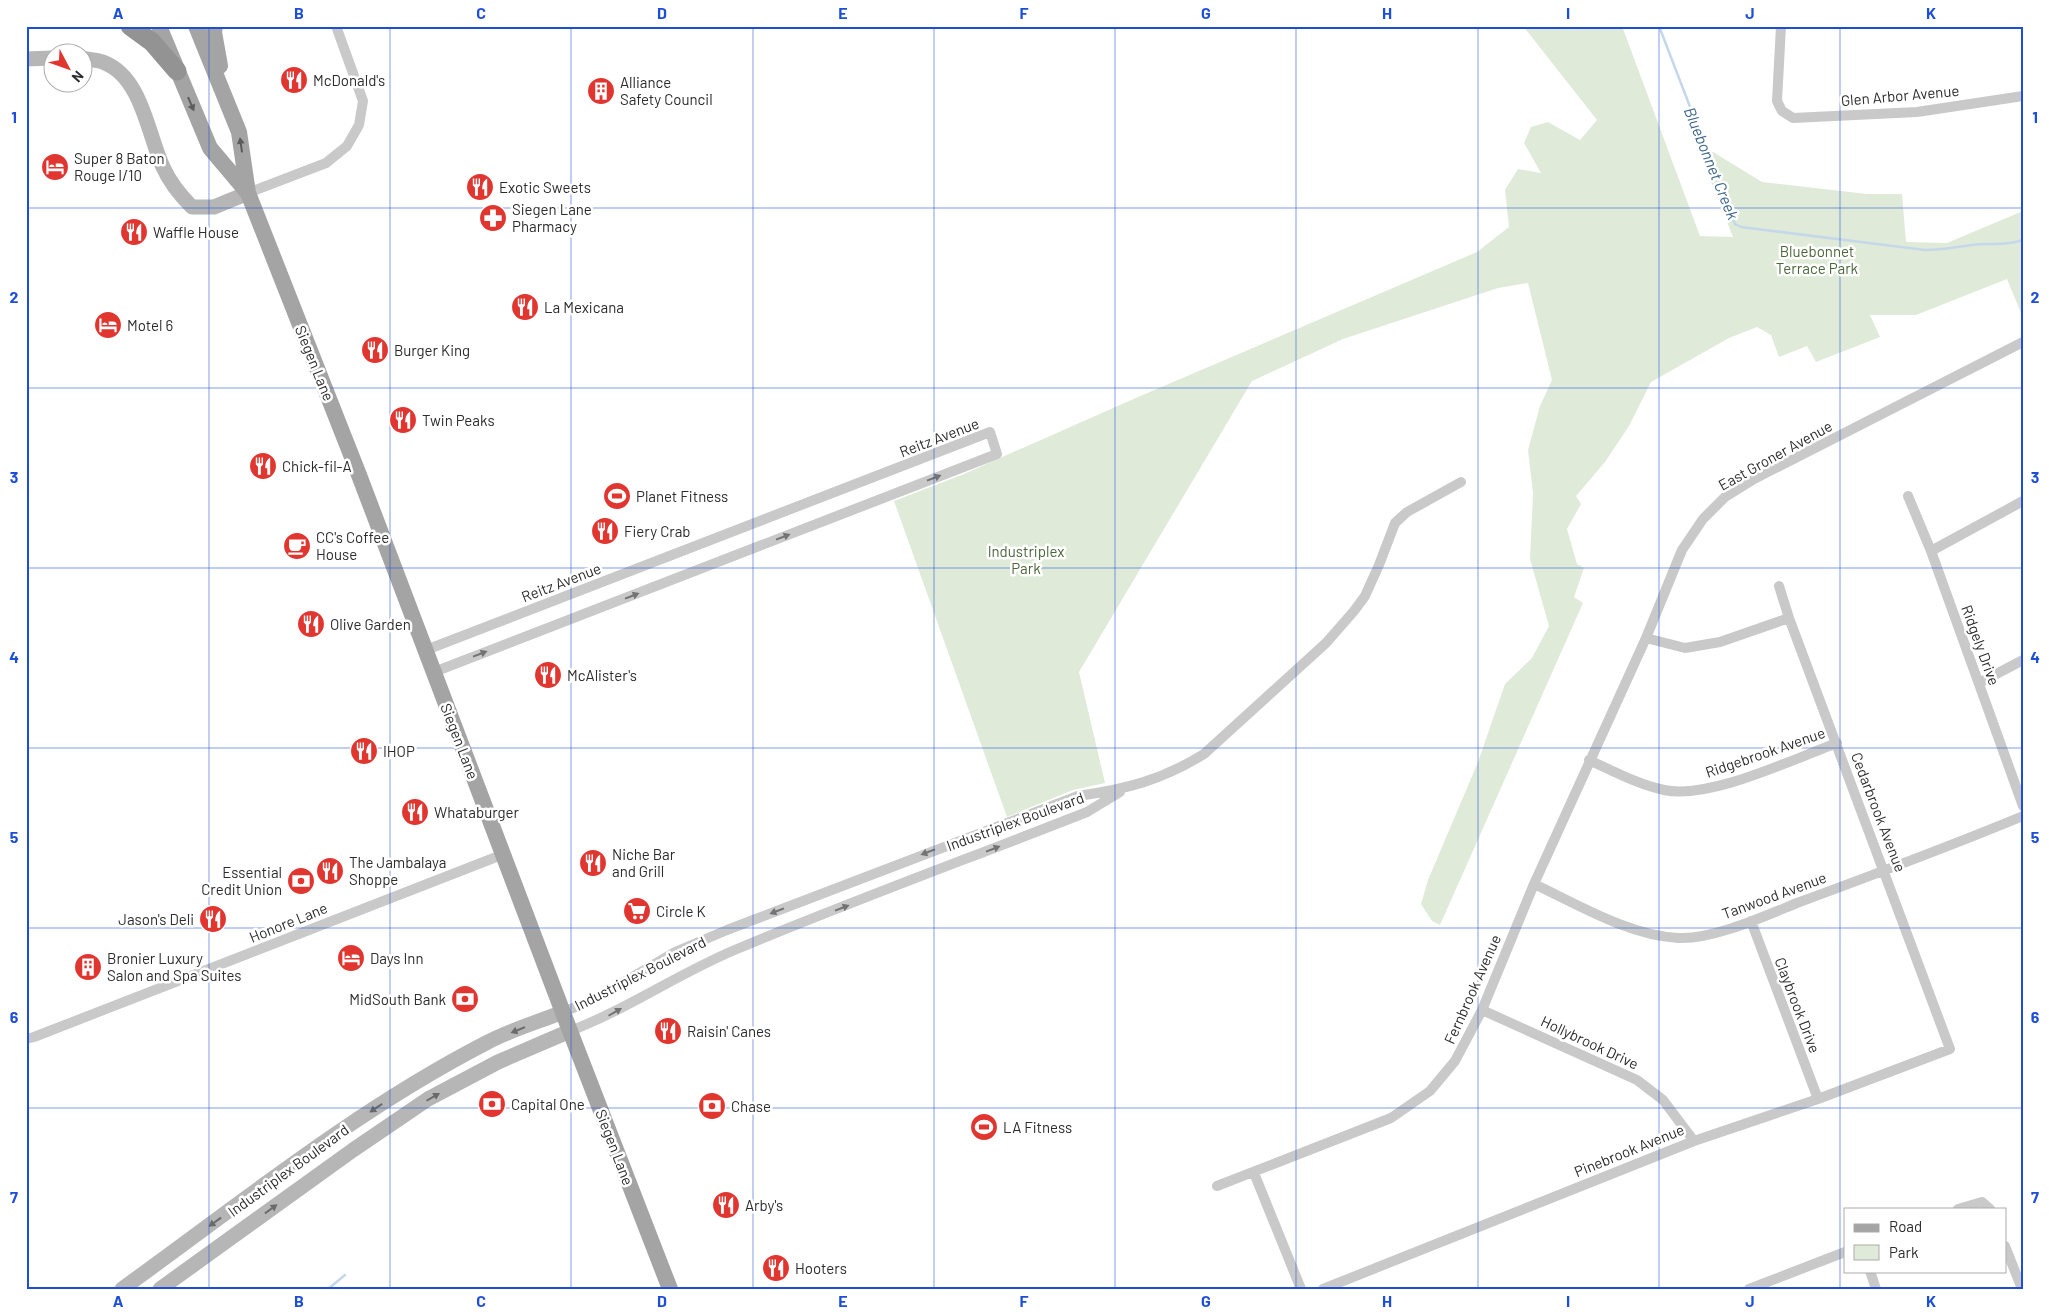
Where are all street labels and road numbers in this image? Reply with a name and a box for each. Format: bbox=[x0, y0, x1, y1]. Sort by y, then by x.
street label: Glen Arbor Avenue bbox=[1840, 81, 1960, 109]
street label: Siegen Lane bbox=[292, 323, 338, 403]
street label: Reitz Avenue bbox=[897, 414, 981, 460]
street label: East Groner Avenue bbox=[1715, 416, 1835, 494]
street label: Reitz Avenue bbox=[519, 559, 603, 605]
street label: Ridgely Drive bbox=[1958, 602, 2004, 688]
street label: Siegen Lane bbox=[437, 700, 483, 782]
street label: Ridgebrook Avenue bbox=[1703, 723, 1827, 781]
street label: Cedarbrook Avenue bbox=[1848, 750, 1910, 874]
street label: Industriplex Boulevard bbox=[944, 788, 1086, 854]
street label: Tanwood Avenue bbox=[1719, 868, 1829, 922]
street label: Honore Lane bbox=[246, 898, 330, 946]
street label: Industriplex Boulevard bbox=[571, 932, 709, 1014]
street label: Fernbrook Avenue bbox=[1440, 932, 1504, 1046]
street label: Claybrook Drive bbox=[1772, 955, 1824, 1055]
street label: Hollybrook Drive bbox=[1538, 1012, 1642, 1072]
street label: Siegen Lane bbox=[592, 1106, 638, 1188]
street label: Industriplex Boulevard bbox=[224, 1120, 352, 1220]
street label: Pinebrook Avenue bbox=[1571, 1120, 1687, 1180]

